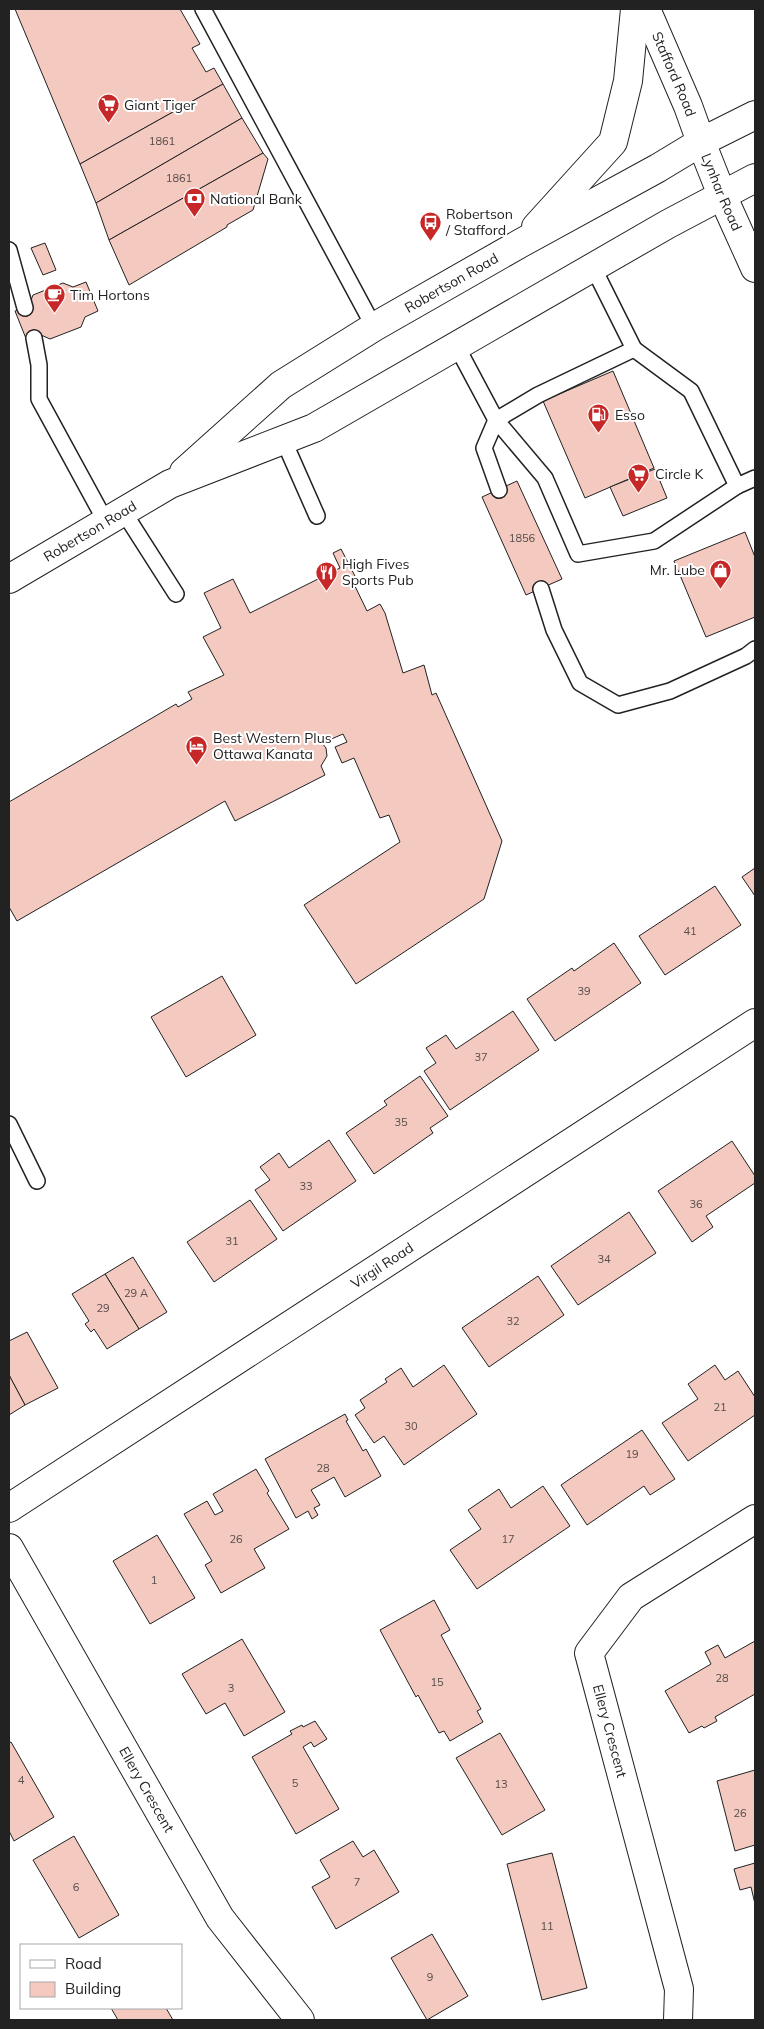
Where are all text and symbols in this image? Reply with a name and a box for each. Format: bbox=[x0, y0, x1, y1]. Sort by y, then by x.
street label: Stafford Road bbox=[648, 29, 700, 119]
supermarket icon: Giant Tiger bbox=[96, 93, 120, 124]
place label: Giant Tiger bbox=[124, 96, 197, 114]
house number: 1861 bbox=[149, 134, 175, 148]
street label: Lynhar Road bbox=[697, 151, 746, 234]
house number: 1861 bbox=[166, 171, 192, 185]
bank icon: National Bank bbox=[182, 187, 206, 218]
place label: National Bank bbox=[210, 190, 303, 208]
place label: Robertson / Stafford bbox=[445, 205, 513, 239]
bus stop icon: Robertson / Stafford bbox=[418, 210, 442, 241]
street label: Robertson Road bbox=[401, 249, 501, 317]
cafe icon: Tim Hortons bbox=[42, 283, 66, 314]
place label: Tim Hortons bbox=[70, 286, 150, 304]
fuel station icon: Esso bbox=[587, 403, 611, 434]
place label: Esso bbox=[615, 406, 645, 424]
supermarket icon: Circle K bbox=[627, 462, 651, 493]
place label: Circle K bbox=[655, 465, 704, 483]
street label: Robertson Road bbox=[40, 497, 140, 566]
house number: 1856 bbox=[509, 531, 536, 545]
place label: High Fives Sports Pub bbox=[342, 555, 414, 589]
shop icon: Mr. Lube bbox=[709, 558, 733, 589]
restaurant icon: High Fives Sports Pub bbox=[314, 560, 338, 591]
place label: Mr. Lube bbox=[650, 561, 705, 579]
place label: Best Western Plus Ottawa Kanata bbox=[213, 729, 332, 763]
hotel icon: Best Western Plus Ottawa Kanata bbox=[185, 734, 209, 765]
house number: 41 bbox=[683, 924, 697, 938]
house number: 39 bbox=[577, 984, 591, 998]
house number: 37 bbox=[474, 1050, 488, 1064]
house number: 35 bbox=[394, 1115, 408, 1129]
house number: 33 bbox=[299, 1179, 313, 1193]
house number: 36 bbox=[689, 1197, 703, 1211]
house number: 31 bbox=[225, 1234, 239, 1248]
street label: Virgil Road bbox=[347, 1238, 417, 1292]
house number: 34 bbox=[597, 1252, 611, 1266]
house number: 29 A bbox=[124, 1286, 148, 1300]
house number: 29 bbox=[96, 1301, 110, 1315]
house number: 32 bbox=[506, 1314, 520, 1328]
house number: 21 bbox=[713, 1400, 727, 1414]
house number: 30 bbox=[404, 1419, 418, 1433]
house number: 19 bbox=[625, 1447, 639, 1461]
house number: 28 bbox=[316, 1461, 330, 1475]
house number: 26 bbox=[229, 1532, 243, 1546]
house number: 17 bbox=[501, 1532, 515, 1546]
house number: 1 bbox=[151, 1573, 157, 1587]
house number: 28 bbox=[715, 1671, 729, 1685]
house number: 15 bbox=[430, 1675, 444, 1689]
house number: 3 bbox=[228, 1681, 234, 1695]
street label: Ellery Crescent bbox=[589, 1682, 631, 1780]
street label: Ellery Crescent bbox=[115, 1743, 178, 1836]
house number: 4 bbox=[18, 1773, 25, 1787]
house number: 5 bbox=[292, 1776, 299, 1790]
house number: 13 bbox=[494, 1777, 508, 1791]
house number: 26 bbox=[733, 1806, 747, 1820]
house number: 7 bbox=[354, 1875, 360, 1889]
house number: 6 bbox=[73, 1880, 80, 1894]
house number: 11 bbox=[540, 1919, 554, 1933]
legend bbox=[20, 1944, 182, 2009]
text: Road bbox=[65, 1954, 102, 1973]
house number: 9 bbox=[427, 1970, 433, 1984]
text: Building bbox=[65, 1979, 121, 1998]

